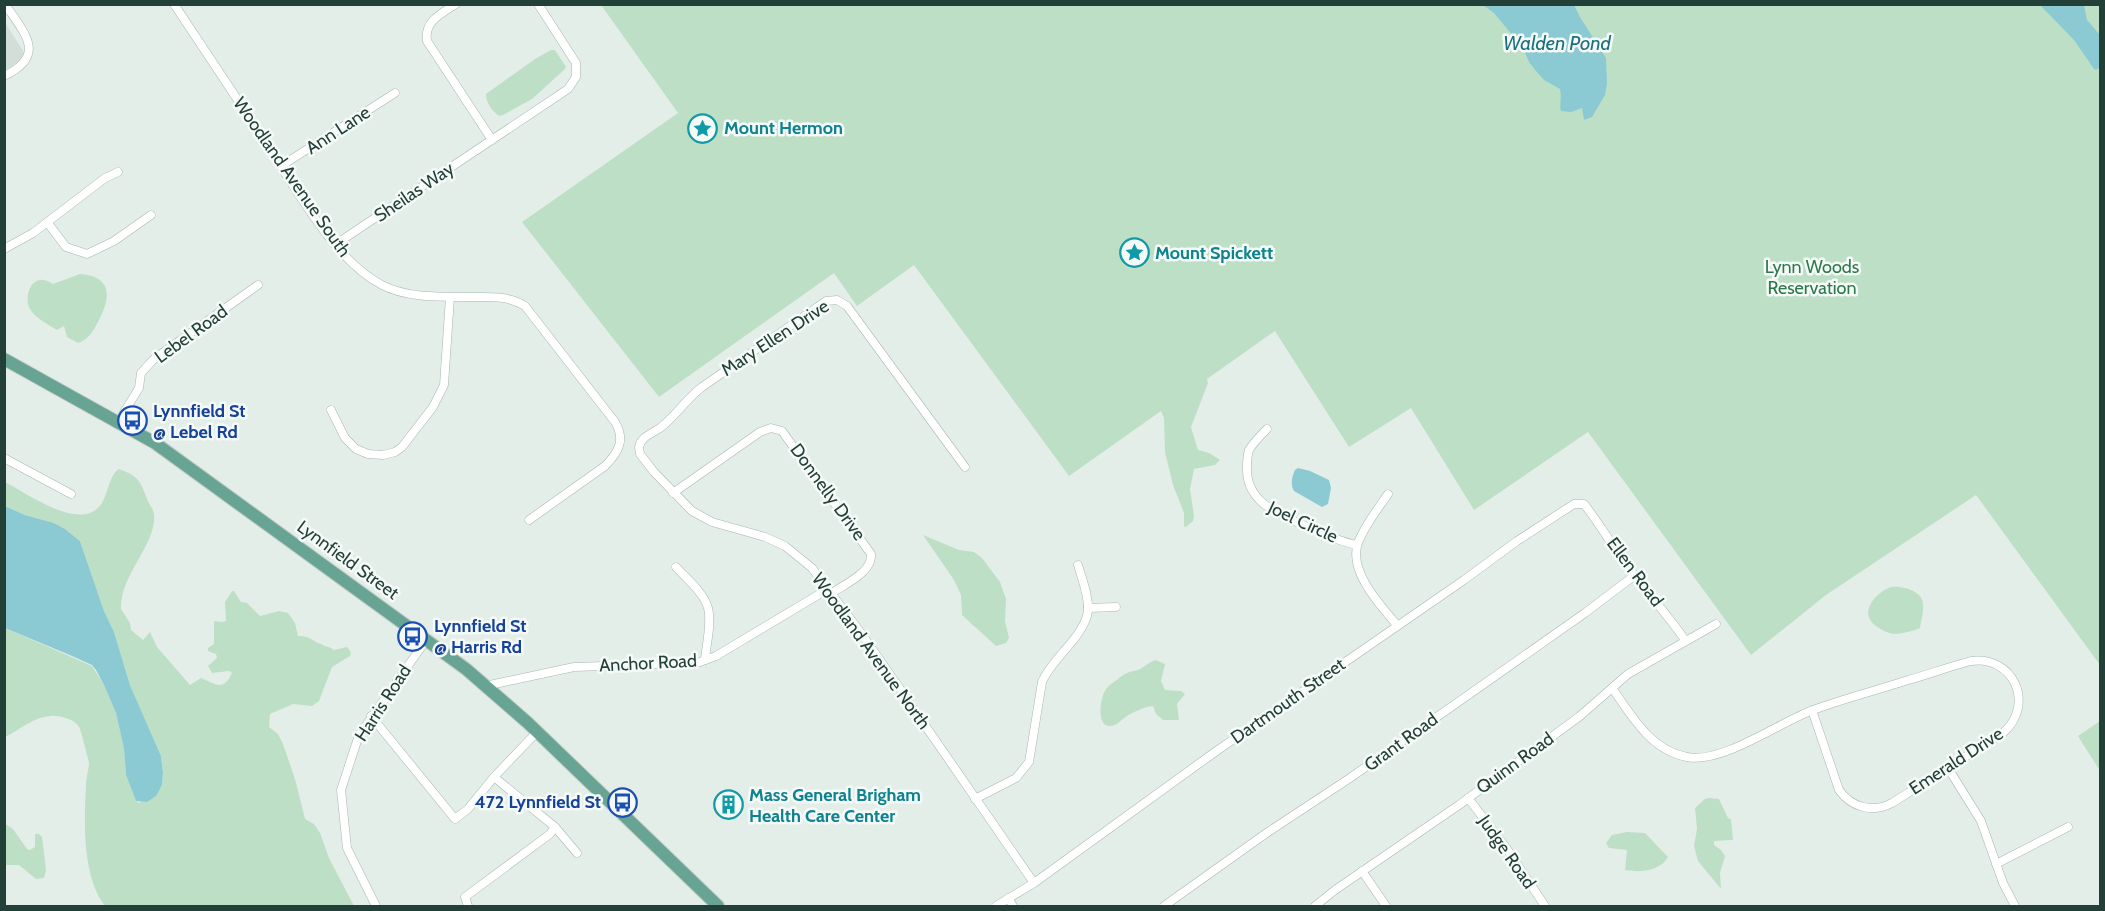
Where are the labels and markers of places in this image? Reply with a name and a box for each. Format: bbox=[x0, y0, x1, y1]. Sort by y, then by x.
place icon: Mount Hermon bbox=[687, 112, 719, 144]
place label: Mount Hermon bbox=[724, 117, 843, 139]
place icon: Mount Spickett bbox=[1118, 237, 1150, 269]
place label: Mount Spickett bbox=[1155, 242, 1273, 264]
place label: Lynnfield St @ Lebel Rd bbox=[153, 400, 246, 443]
bus stop icon: Lynnfield St @ Lebel Rd bbox=[116, 405, 148, 437]
place label: Lynnfield St @ Harris Rd bbox=[434, 615, 527, 658]
bus stop icon: Lynnfield St @ Harris Rd bbox=[397, 620, 429, 652]
place label: Mass General Brigham Health Care Center bbox=[749, 784, 921, 827]
bus stop icon: 472 Lynnfield St bbox=[606, 786, 638, 818]
building icon: Mass General Brigham Health Care Center bbox=[712, 789, 744, 821]
place label: 472 Lynnfield St bbox=[475, 791, 601, 813]

